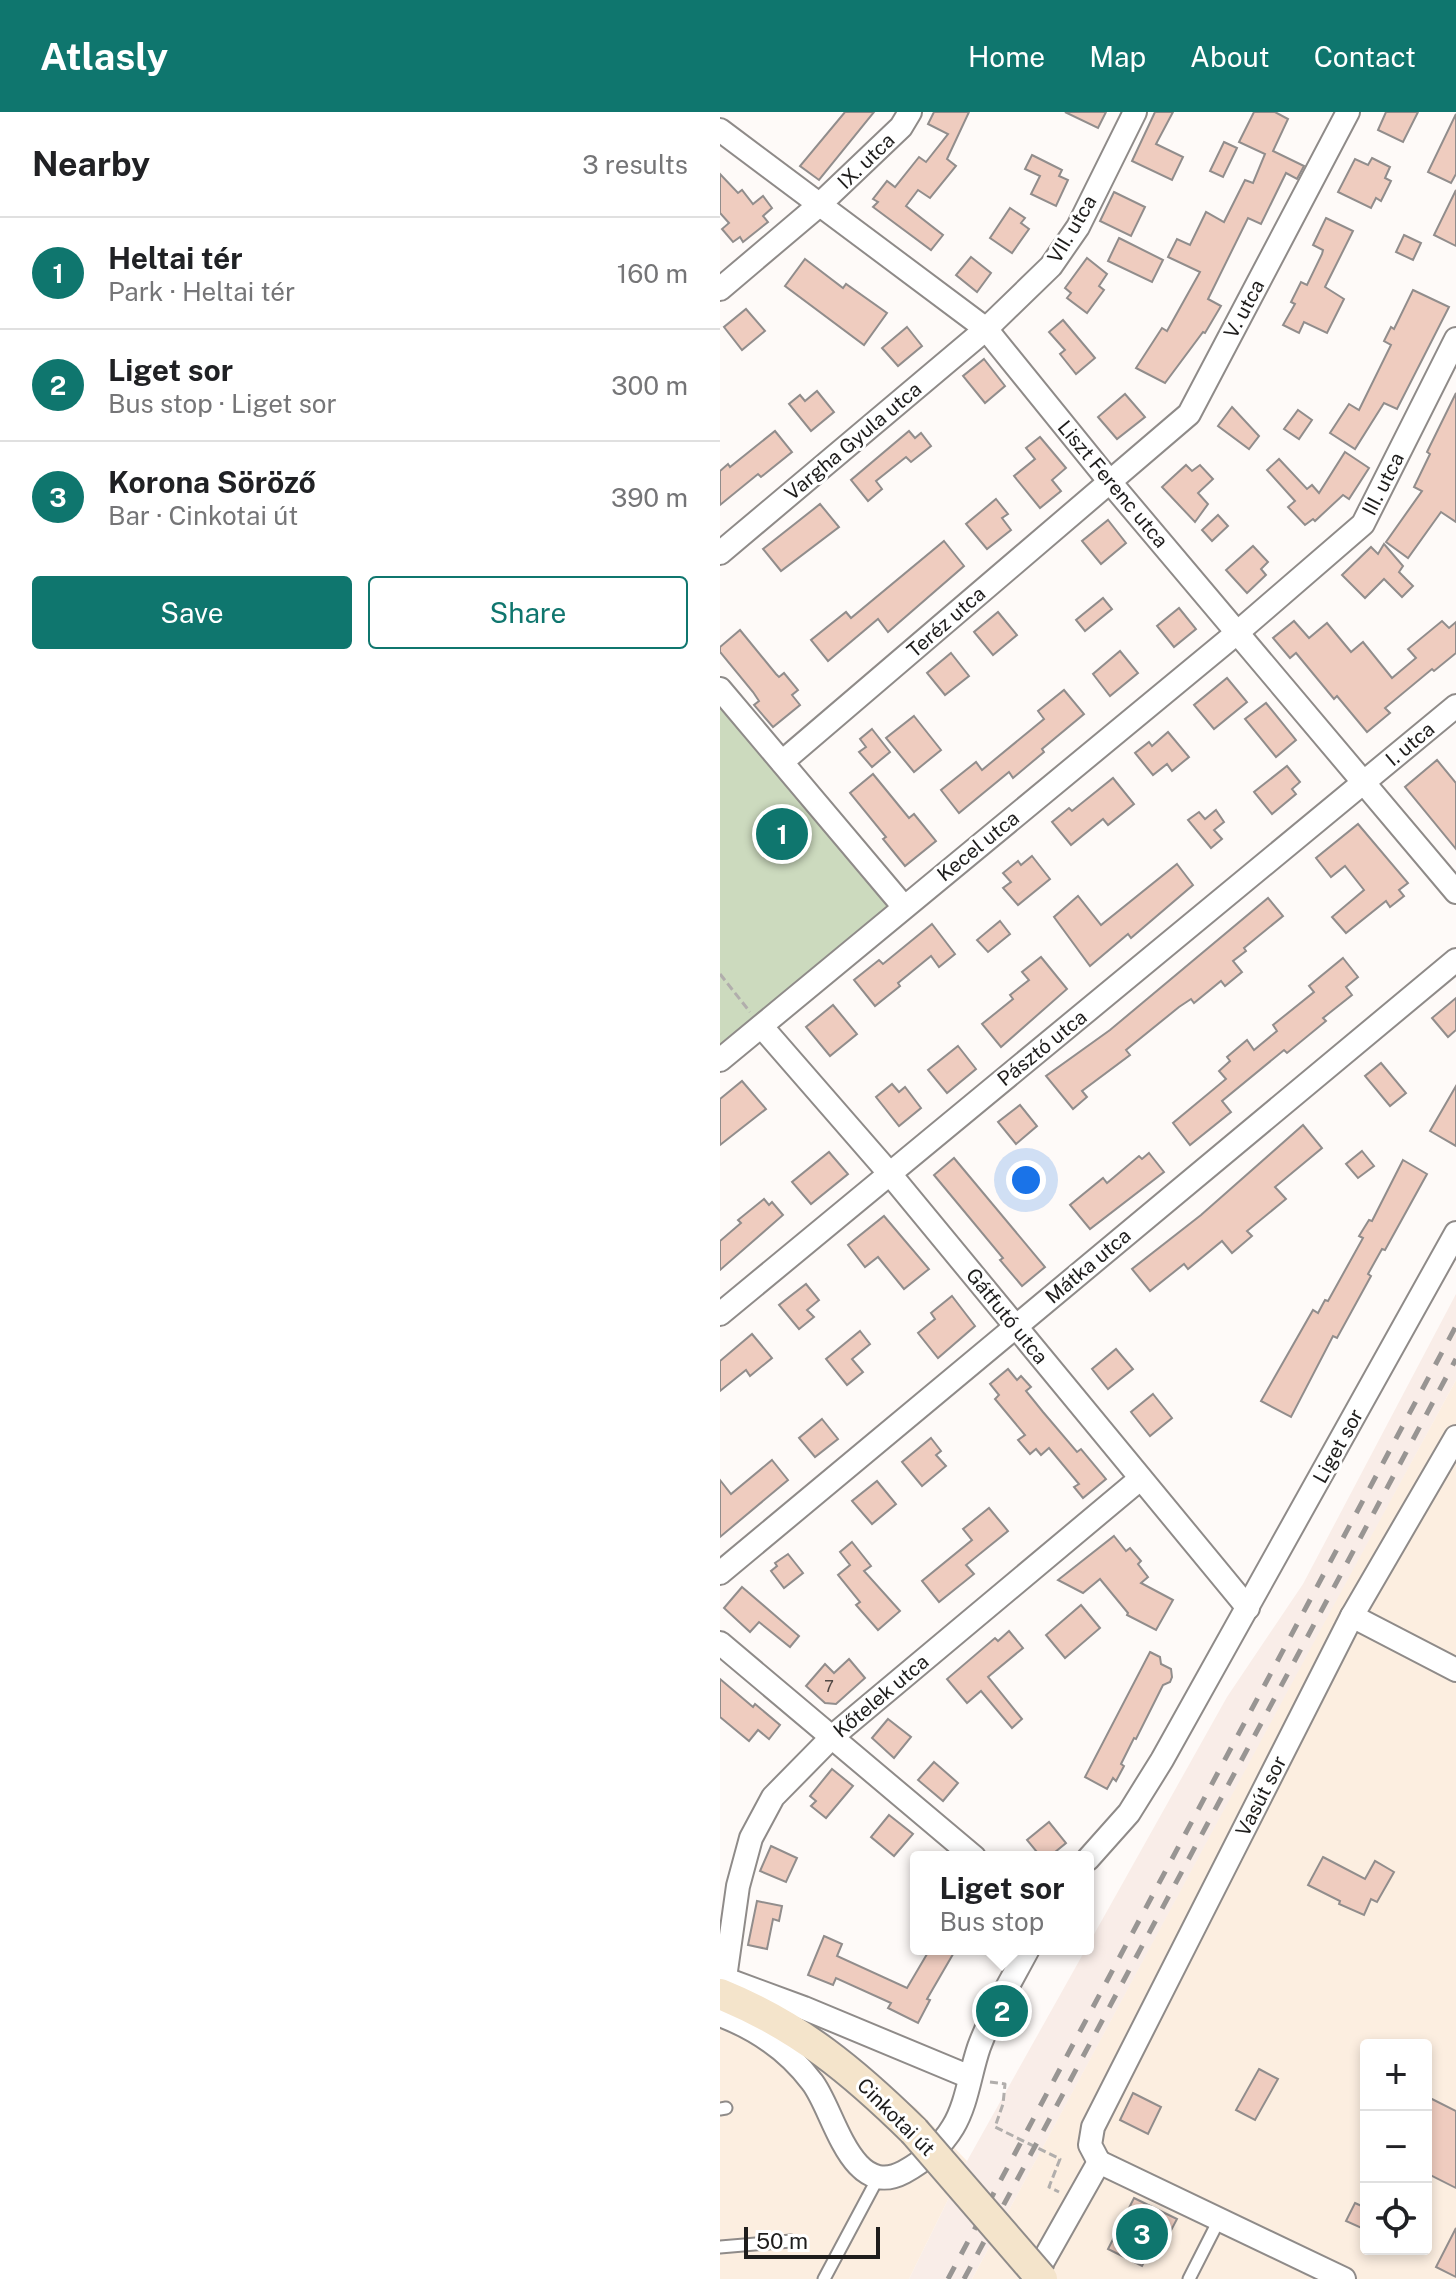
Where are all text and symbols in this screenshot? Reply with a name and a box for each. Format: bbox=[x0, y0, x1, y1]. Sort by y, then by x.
text: Atlasly bbox=[40, 34, 168, 79]
text: Home bbox=[968, 40, 1045, 73]
text: Map bbox=[1089, 40, 1146, 73]
text: About bbox=[1190, 40, 1270, 73]
text: Contact bbox=[1314, 40, 1416, 73]
street label: IX. utca bbox=[833, 128, 899, 194]
text: Nearby bbox=[32, 144, 150, 184]
text: 3 results bbox=[582, 149, 688, 180]
street label: VII. utca bbox=[1042, 191, 1102, 267]
text: Heltai tér bbox=[108, 240, 243, 276]
text: 1 bbox=[52, 258, 64, 289]
text: 160 m bbox=[617, 258, 688, 289]
text: Park · Heltai tér bbox=[108, 276, 295, 307]
street label: V. utca bbox=[1219, 276, 1269, 342]
text: Liget sor bbox=[108, 352, 233, 388]
text: 2 bbox=[50, 370, 66, 401]
text: 300 m bbox=[611, 370, 688, 401]
street label: Vargha Gyula utca bbox=[780, 377, 926, 505]
text: Bus stop · Liget sor bbox=[108, 388, 337, 419]
street label: Liszt Ferenc utca bbox=[1053, 415, 1173, 553]
street label: III. utca bbox=[1357, 449, 1409, 519]
text: Korona Söröző bbox=[108, 464, 316, 500]
text: 3 bbox=[49, 482, 67, 513]
text: 390 m bbox=[611, 482, 688, 513]
text: Bar · Cinkotai út bbox=[108, 500, 298, 531]
button: Save bbox=[32, 576, 352, 649]
button: Share bbox=[368, 576, 688, 649]
street label: Teréz utca bbox=[902, 581, 990, 663]
street label: I. utca bbox=[1381, 717, 1439, 771]
pin: 1 bbox=[756, 804, 808, 864]
street label: Kecel utca bbox=[932, 806, 1024, 886]
street label: Pásztó utca bbox=[993, 1005, 1091, 1091]
your location bbox=[1006, 1160, 1046, 1200]
street label: Mátka utca bbox=[1041, 1223, 1135, 1309]
street label: Gátfutó utca bbox=[961, 1263, 1053, 1369]
street label: Liget sor bbox=[1308, 1404, 1368, 1487]
street label: Kőtelek utca bbox=[829, 1649, 933, 1743]
house number: 7 bbox=[824, 1677, 834, 1696]
street label: Vasút sor bbox=[1231, 1752, 1292, 1840]
popup bbox=[910, 1851, 1094, 1955]
text: Liget sor bbox=[939, 1870, 1065, 1906]
text: Bus stop bbox=[939, 1906, 1044, 1937]
pin: 2 bbox=[976, 1981, 1028, 2041]
map controls bbox=[1360, 2039, 1432, 2255]
button: + bbox=[1360, 2039, 1432, 2111]
street label: Cinkotai út bbox=[852, 2073, 940, 2161]
button: − bbox=[1360, 2111, 1432, 2183]
button: locate bbox=[1360, 2183, 1432, 2255]
pin: 3 bbox=[1116, 2204, 1168, 2264]
scale bar bbox=[744, 2223, 880, 2259]
text: 50 m bbox=[756, 2228, 808, 2254]

